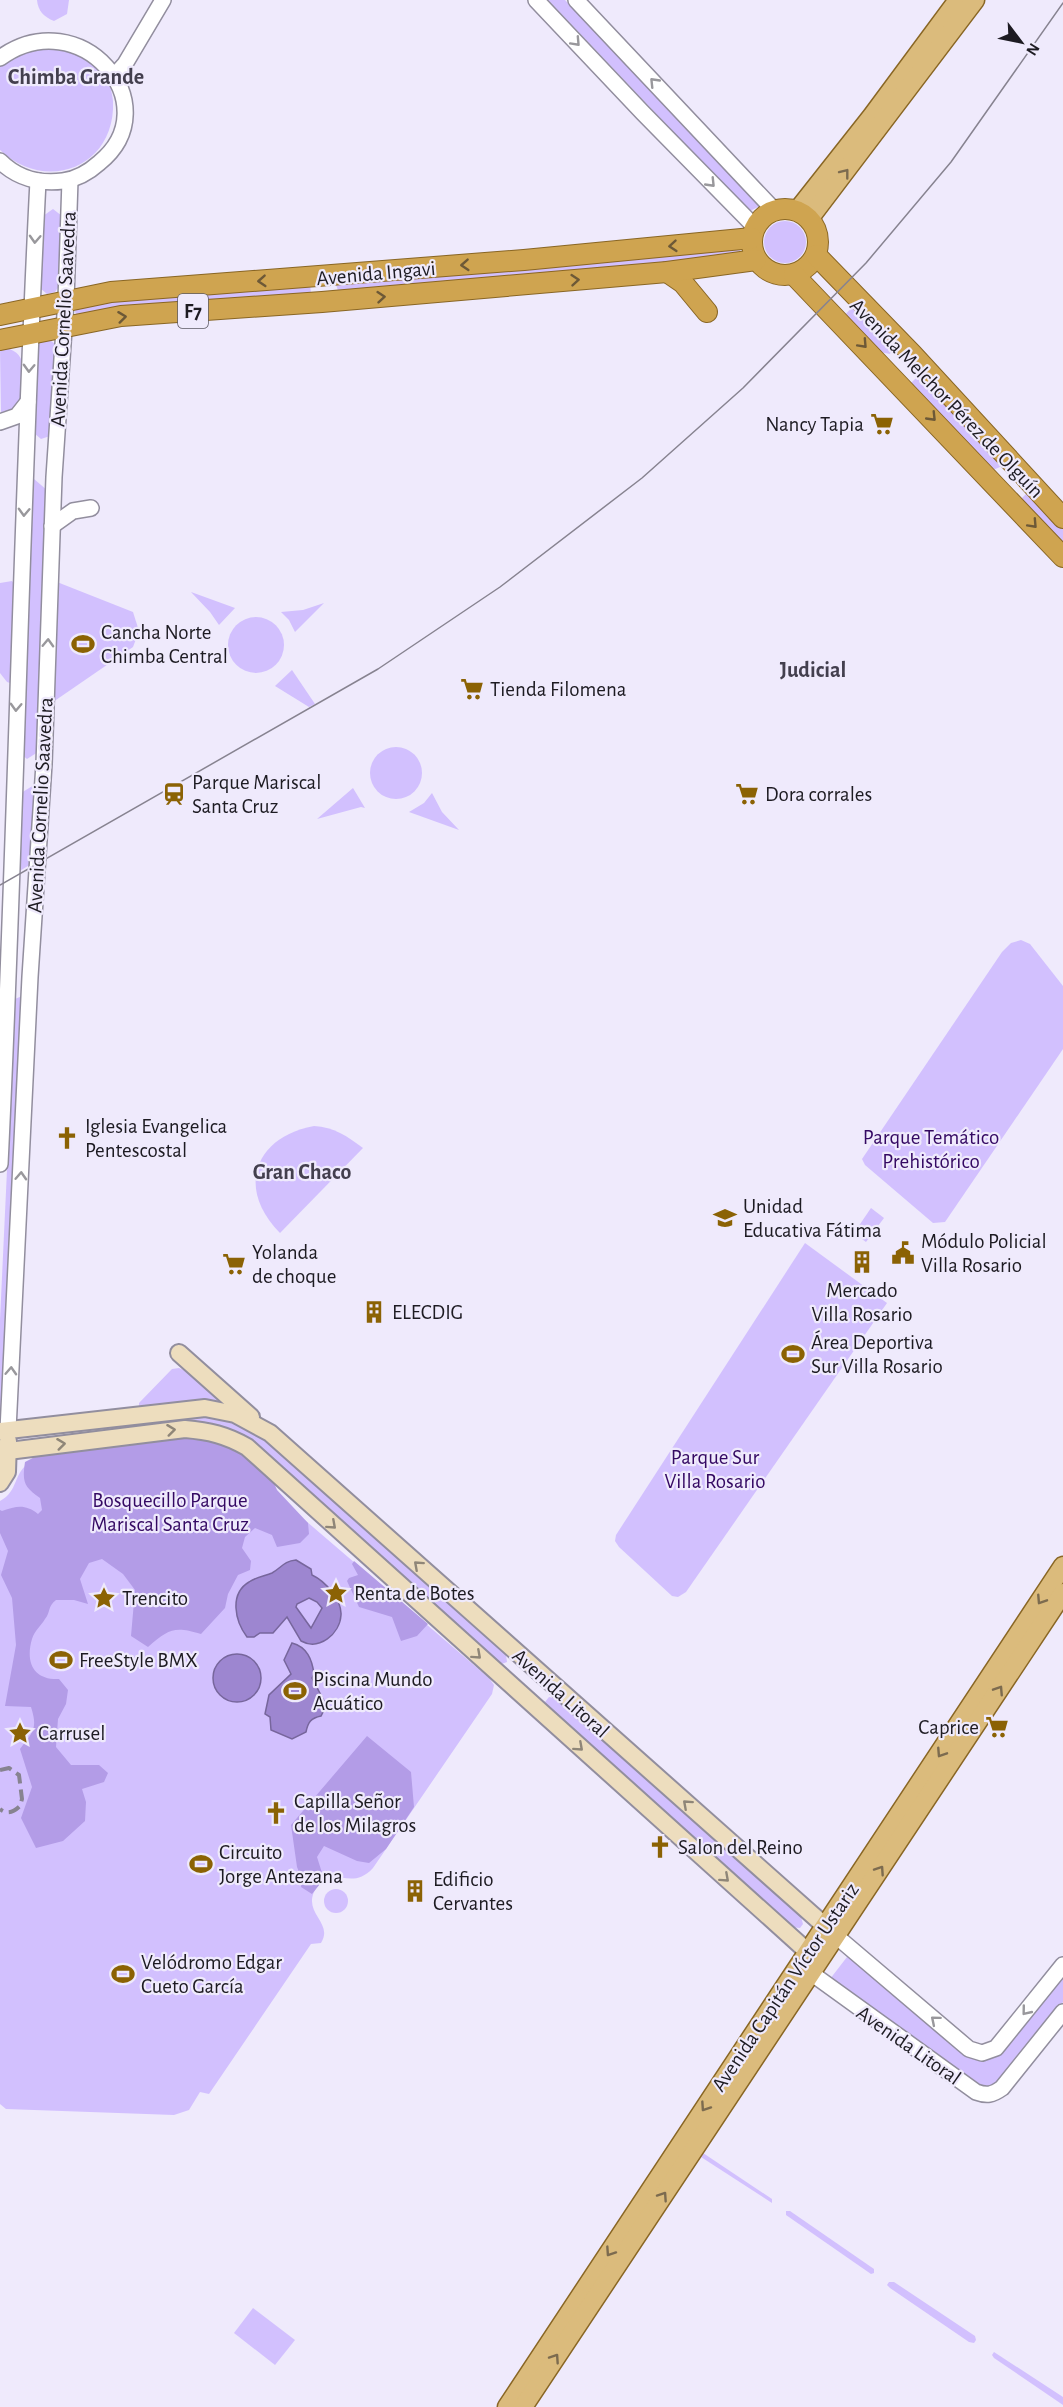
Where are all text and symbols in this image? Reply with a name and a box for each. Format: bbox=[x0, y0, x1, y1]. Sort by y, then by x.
north arrow bbox=[991, 12, 1051, 72]
one-way arrow bbox=[569, 36, 580, 46]
text: N bbox=[1023, 40, 1043, 58]
district label: Chimba Grande bbox=[8, 66, 144, 88]
one-way arrow bbox=[650, 78, 661, 89]
one-way arrow bbox=[838, 168, 849, 179]
one-way arrow bbox=[704, 176, 715, 187]
street label: Avenida Cornelio Saavedra bbox=[47, 210, 80, 427]
one-way arrow bbox=[29, 235, 42, 244]
one-way arrow bbox=[668, 239, 677, 252]
street label: Avenida Ingavi bbox=[316, 258, 437, 289]
one-way arrow bbox=[461, 258, 470, 271]
one-way arrow bbox=[258, 274, 267, 287]
one-way arrow bbox=[570, 274, 579, 287]
one-way arrow bbox=[376, 291, 385, 304]
road number: F7 bbox=[178, 294, 208, 328]
street label: Avenida Melchor Pérez de Olguín bbox=[846, 295, 1047, 502]
one-way arrow bbox=[117, 311, 126, 323]
one-way arrow bbox=[855, 337, 866, 348]
one-way arrow bbox=[23, 363, 36, 372]
supermarket icon: Nancy Tapia bbox=[869, 411, 895, 437]
one-way arrow bbox=[925, 411, 936, 421]
place label: Nancy Tapia bbox=[765, 414, 864, 435]
one-way arrow bbox=[17, 507, 30, 516]
one-way arrow bbox=[1026, 518, 1037, 528]
place label: Cancha Norte Chimba Central bbox=[101, 622, 228, 667]
sports icon: Cancha Norte Chimba Central bbox=[70, 631, 96, 657]
one-way arrow bbox=[42, 638, 55, 647]
district label: Judicial bbox=[780, 659, 846, 681]
supermarket icon: Tienda Filomena bbox=[459, 676, 485, 702]
place label: Tienda Filomena bbox=[490, 679, 627, 700]
street label: Avenida Cornelio Saavedra bbox=[24, 696, 57, 913]
one-way arrow bbox=[10, 702, 23, 711]
place label: Parque Mariscal Santa Cruz bbox=[192, 772, 321, 817]
station icon: Parque Mariscal Santa Cruz bbox=[161, 781, 187, 807]
supermarket icon: Dora corrales bbox=[734, 781, 760, 807]
place label: Dora corrales bbox=[765, 784, 872, 805]
place label: Iglesia Evangelica Pentescostal bbox=[85, 1116, 228, 1161]
church icon: Iglesia Evangelica Pentescostal bbox=[54, 1125, 80, 1151]
park label: Parque Temático Prehistórico bbox=[863, 1127, 999, 1172]
district label: Gran Chaco bbox=[253, 1161, 351, 1183]
one-way arrow bbox=[14, 1172, 27, 1181]
place label: Unidad Educativa Fátima bbox=[743, 1196, 882, 1241]
school or university icon: Unidad Educativa Fátima bbox=[712, 1205, 738, 1231]
place label: Módulo Policial Villa Rosario bbox=[921, 1231, 1047, 1276]
public building icon: Módulo Policial Villa Rosario bbox=[890, 1240, 916, 1266]
place label: Yolanda de choque bbox=[252, 1242, 336, 1287]
building icon: Mercado Villa Rosario bbox=[849, 1249, 875, 1275]
supermarket icon: Yolanda de choque bbox=[221, 1251, 247, 1277]
place label: Mercado Villa Rosario bbox=[811, 1280, 913, 1325]
building icon: ELECDIG bbox=[361, 1299, 387, 1325]
place label: ELECDIG bbox=[392, 1302, 463, 1323]
place label: Área Deportiva Sur Villa Rosario bbox=[811, 1330, 943, 1377]
sports icon: Área Deportiva Sur Villa Rosario bbox=[780, 1341, 806, 1367]
one-way arrow bbox=[5, 1367, 18, 1376]
one-way arrow bbox=[166, 1425, 176, 1437]
one-way arrow bbox=[56, 1439, 65, 1451]
park label: Parque Sur Villa Rosario bbox=[664, 1447, 766, 1492]
park label: Bosquecillo Parque Mariscal Santa Cruz bbox=[91, 1490, 249, 1535]
one-way arrow bbox=[326, 1518, 336, 1529]
one-way arrow bbox=[414, 1561, 425, 1572]
place icon: Renta de Botes bbox=[323, 1580, 349, 1606]
place label: Renta de Botes bbox=[354, 1583, 475, 1604]
place icon: Trencito bbox=[91, 1585, 117, 1611]
place label: Trencito bbox=[122, 1588, 188, 1609]
one-way arrow bbox=[1037, 1593, 1048, 1604]
street label: Avenida Litoral bbox=[508, 1645, 613, 1742]
sports icon: FreeStyle BMX bbox=[48, 1647, 74, 1673]
one-way arrow bbox=[470, 1648, 481, 1659]
place label: FreeStyle BMX bbox=[79, 1650, 198, 1671]
place label: Piscina Mundo Acuático bbox=[313, 1669, 433, 1714]
sports icon: Piscina Mundo Acuático bbox=[282, 1678, 308, 1704]
one-way arrow bbox=[992, 1686, 1004, 1696]
supermarket icon: Caprice bbox=[984, 1714, 1010, 1740]
place label: Caprice bbox=[918, 1717, 979, 1738]
place icon: Carrusel bbox=[7, 1720, 33, 1746]
place label: Carrusel bbox=[38, 1723, 105, 1744]
one-way arrow bbox=[573, 1740, 583, 1751]
one-way arrow bbox=[936, 1747, 948, 1757]
place label: Capilla Señor de los Milagros bbox=[294, 1791, 416, 1836]
church icon: Capilla Señor de los Milagros bbox=[263, 1800, 289, 1826]
one-way arrow bbox=[683, 1800, 693, 1811]
church icon: Salon del Reino bbox=[647, 1834, 673, 1860]
place label: Salon del Reino bbox=[678, 1837, 803, 1858]
place label: Circuito Jorge Antezana bbox=[219, 1842, 343, 1887]
sports icon: Circuito Jorge Antezana bbox=[188, 1851, 214, 1877]
one-way arrow bbox=[873, 1866, 884, 1877]
place label: Edificio Cervantes bbox=[433, 1869, 513, 1914]
one-way arrow bbox=[718, 1871, 728, 1882]
building icon: Edificio Cervantes bbox=[402, 1878, 428, 1904]
street label: Avenida Capitán Víctor Ustariz bbox=[708, 1879, 863, 2095]
place label: Velódromo Edgar Cueto García bbox=[141, 1952, 282, 1997]
sports icon: Velódromo Edgar Cueto García bbox=[110, 1961, 136, 1987]
street label: Avenida Litoral bbox=[853, 2002, 965, 2089]
one-way arrow bbox=[1022, 2004, 1033, 2015]
one-way arrow bbox=[931, 2016, 942, 2027]
one-way arrow bbox=[701, 2100, 712, 2111]
one-way arrow bbox=[656, 2192, 667, 2203]
one-way arrow bbox=[605, 2246, 617, 2256]
one-way arrow bbox=[548, 2354, 559, 2365]

